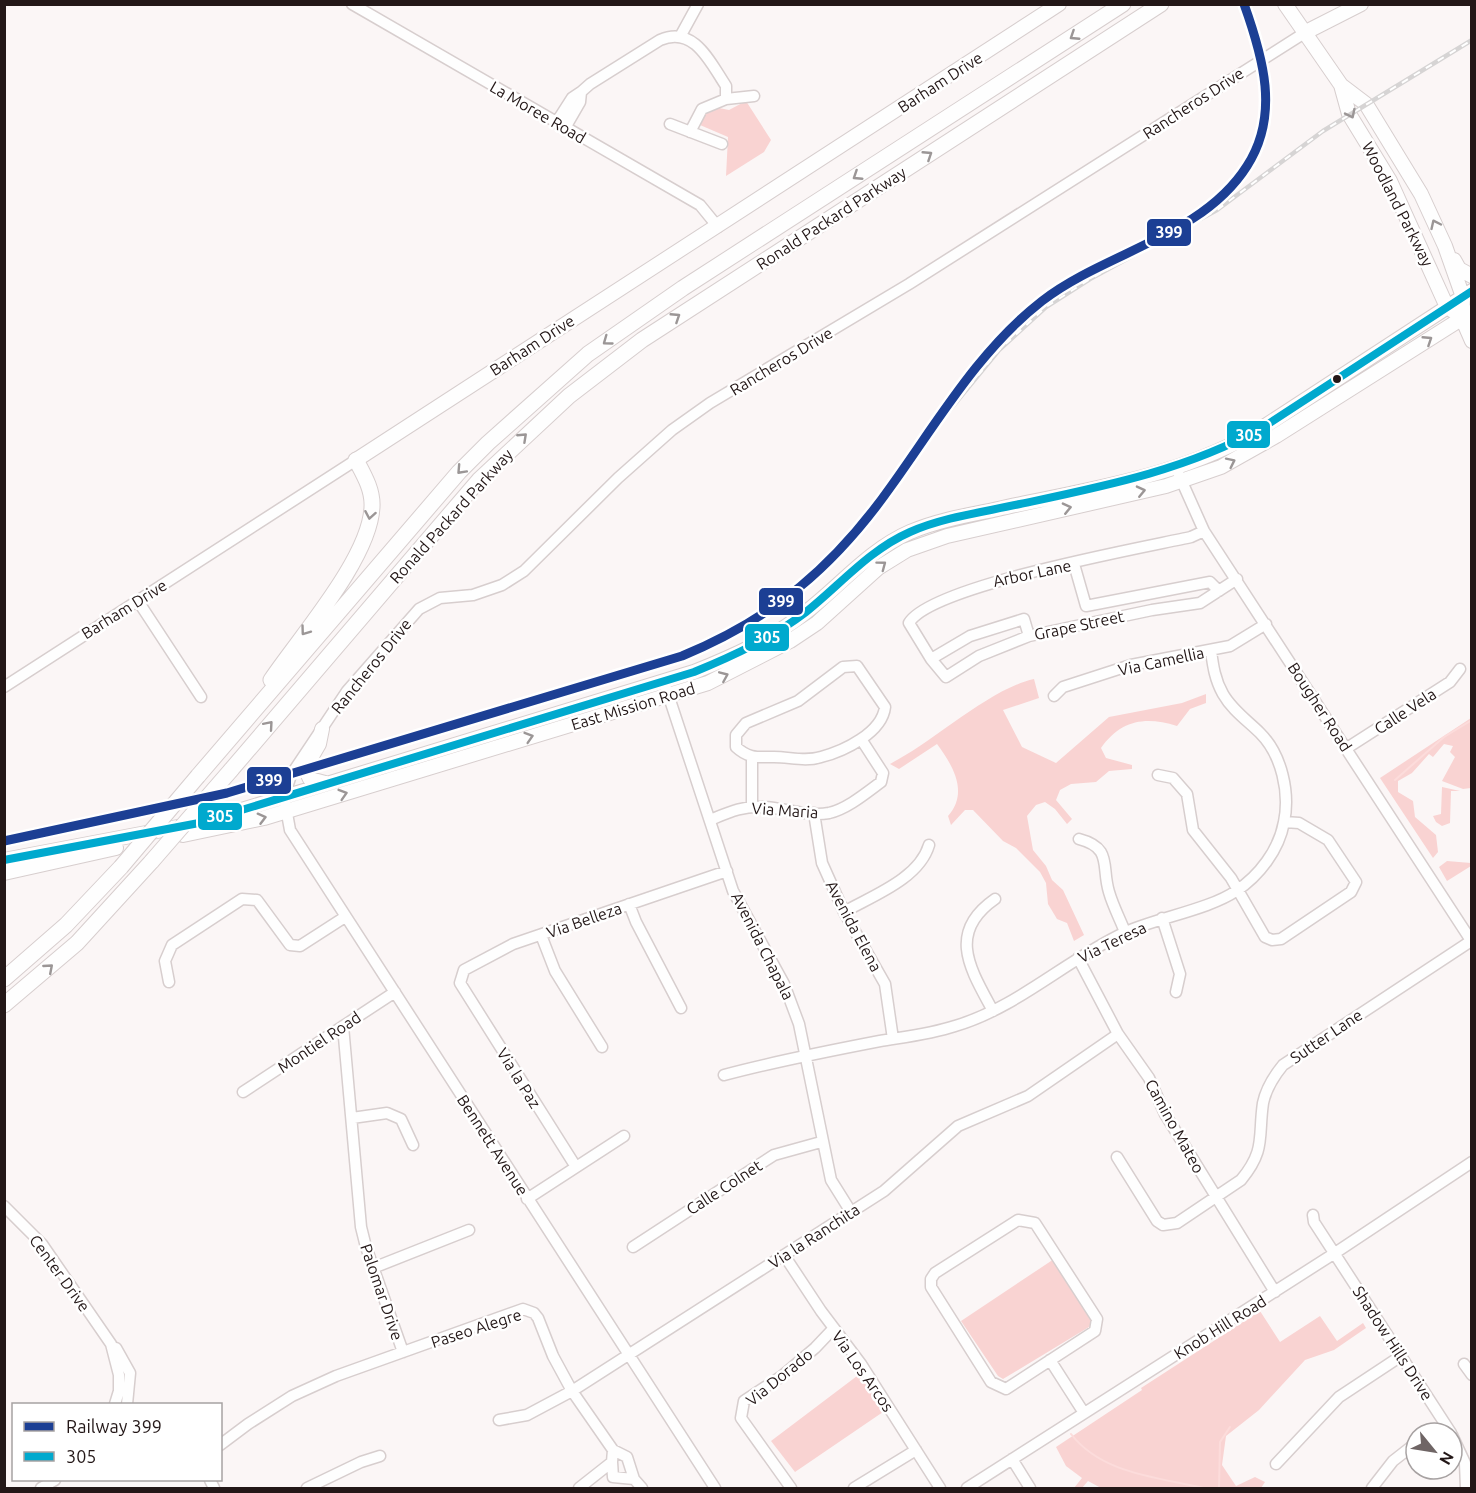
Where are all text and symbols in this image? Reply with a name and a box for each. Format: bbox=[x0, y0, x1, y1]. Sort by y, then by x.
one-way arrow bbox=[1070, 29, 1080, 41]
street label: Barham Drive bbox=[894, 48, 986, 116]
street label: Rancheros Drive bbox=[1139, 64, 1247, 142]
street label: La Moree Road bbox=[487, 77, 589, 147]
one-way arrow bbox=[1344, 108, 1356, 119]
street label: Woodland Parkway bbox=[1359, 139, 1437, 270]
one-way arrow bbox=[922, 151, 933, 162]
street label: Ronald Packard Parkway bbox=[753, 163, 909, 273]
one-way arrow bbox=[853, 169, 864, 180]
line badge: 399 bbox=[1146, 218, 1192, 247]
one-way arrow bbox=[1430, 220, 1442, 231]
text: 399 bbox=[1155, 223, 1183, 241]
street label: Barham Drive bbox=[486, 311, 578, 379]
one-way arrow bbox=[670, 314, 681, 325]
street label: Rancheros Drive bbox=[726, 323, 836, 399]
one-way arrow bbox=[602, 333, 613, 344]
one-way arrow bbox=[1421, 336, 1432, 347]
unlabelled marker bbox=[1331, 373, 1343, 385]
line badge: 305 bbox=[1226, 420, 1271, 449]
text: 305 bbox=[1235, 426, 1263, 444]
one-way arrow bbox=[516, 433, 527, 444]
street label: Ronald Packard Parkway bbox=[386, 445, 516, 587]
one-way arrow bbox=[1224, 458, 1235, 469]
one-way arrow bbox=[458, 463, 469, 474]
one-way arrow bbox=[1136, 486, 1146, 499]
one-way arrow bbox=[1062, 503, 1072, 516]
one-way arrow bbox=[365, 510, 377, 520]
street label: Arbor Lane bbox=[991, 556, 1073, 590]
one-way arrow bbox=[876, 562, 887, 573]
street label: Barham Drive bbox=[78, 576, 170, 642]
line badge: 399 bbox=[758, 587, 804, 616]
text: 399 bbox=[767, 592, 795, 610]
street label: Grape Street bbox=[1032, 607, 1126, 643]
street label: Rancheros Drive bbox=[327, 615, 415, 717]
line badge: 305 bbox=[744, 623, 790, 652]
one-way arrow bbox=[301, 625, 312, 636]
text: 305 bbox=[753, 628, 781, 646]
street label: Via Camellia bbox=[1116, 643, 1206, 679]
street label: Bougher Road bbox=[1285, 659, 1355, 755]
one-way arrow bbox=[717, 671, 728, 683]
street label: East Mission Road bbox=[569, 679, 697, 733]
street label: Calle Vela bbox=[1371, 684, 1439, 738]
one-way arrow bbox=[262, 721, 273, 732]
one-way arrow bbox=[524, 732, 534, 744]
line badge: 399 bbox=[246, 766, 292, 795]
text: 399 bbox=[255, 771, 283, 789]
one-way arrow bbox=[337, 789, 348, 801]
street label: Via Maria bbox=[751, 799, 819, 821]
line badge: 305 bbox=[197, 802, 243, 831]
text: 305 bbox=[206, 807, 234, 825]
one-way arrow bbox=[257, 813, 267, 826]
street label: Avenida Elena bbox=[822, 877, 886, 975]
street label: Avenida Chapala bbox=[728, 889, 798, 1003]
street label: Via Belleza bbox=[544, 899, 624, 941]
street label: Via Teresa bbox=[1075, 918, 1149, 966]
one-way arrow bbox=[43, 964, 54, 975]
street label: Sutter Lane bbox=[1287, 1005, 1365, 1067]
street label: Montiel Road bbox=[274, 1008, 364, 1076]
street label: Via la Paz bbox=[493, 1045, 545, 1111]
street label: Camino Mateo bbox=[1142, 1076, 1208, 1176]
street label: Bennett Avenue bbox=[454, 1091, 532, 1199]
street label: Calle Colnet bbox=[683, 1156, 766, 1218]
street label: Via la Ranchita bbox=[765, 1200, 863, 1272]
street label: Center Drive bbox=[26, 1231, 94, 1315]
street label: Palomar Drive bbox=[357, 1241, 407, 1343]
street label: Shadow Hills Drive bbox=[1349, 1283, 1437, 1403]
street label: Knob Hill Road bbox=[1171, 1291, 1269, 1363]
street label: Paseo Alegre bbox=[429, 1305, 523, 1351]
street label: Via Los Arcos bbox=[828, 1327, 898, 1415]
street label: Via Dorado bbox=[742, 1345, 816, 1409]
legend bbox=[12, 1403, 222, 1481]
text: Railway 399 bbox=[66, 1416, 162, 1436]
north arrow bbox=[1404, 1421, 1464, 1481]
text: 305 bbox=[66, 1446, 96, 1466]
text: N bbox=[1436, 1449, 1458, 1468]

